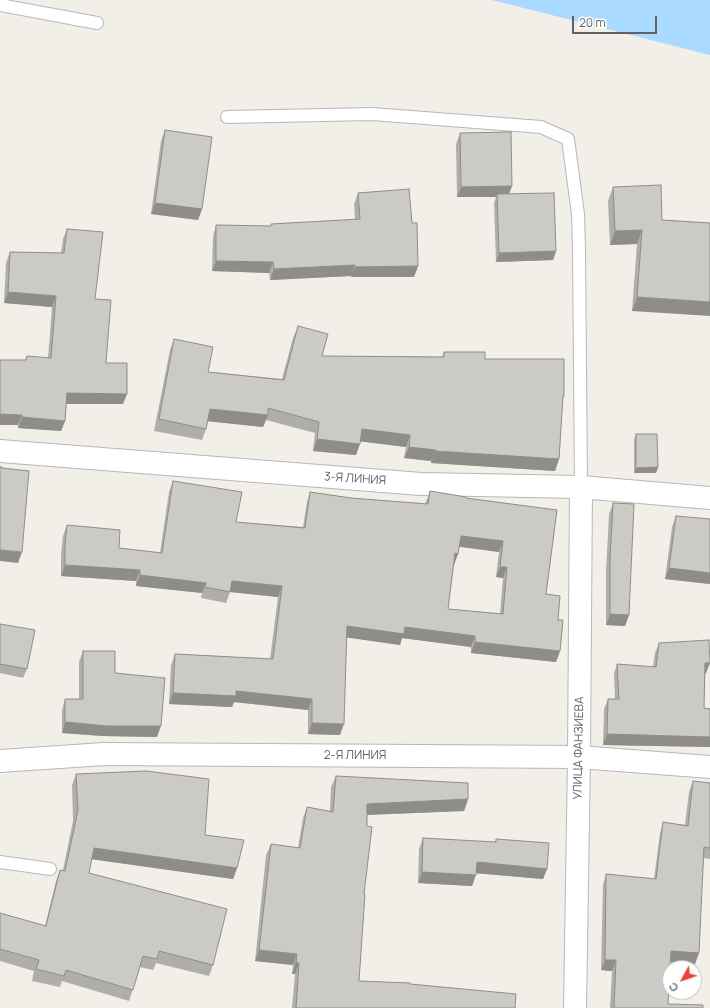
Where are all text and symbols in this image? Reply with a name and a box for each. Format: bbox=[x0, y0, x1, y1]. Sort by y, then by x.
scale bar bbox=[574, 8, 659, 34]
text: 20 m bbox=[579, 14, 606, 31]
street label: 3-Я ЛИНИЯ bbox=[323, 470, 387, 488]
street label: УЛИЦА ФАНЗИЕВА bbox=[571, 696, 587, 800]
street label: 2-Я ЛИНИЯ bbox=[324, 749, 386, 763]
north arrow bbox=[662, 960, 702, 1000]
text: С bbox=[665, 979, 682, 995]

